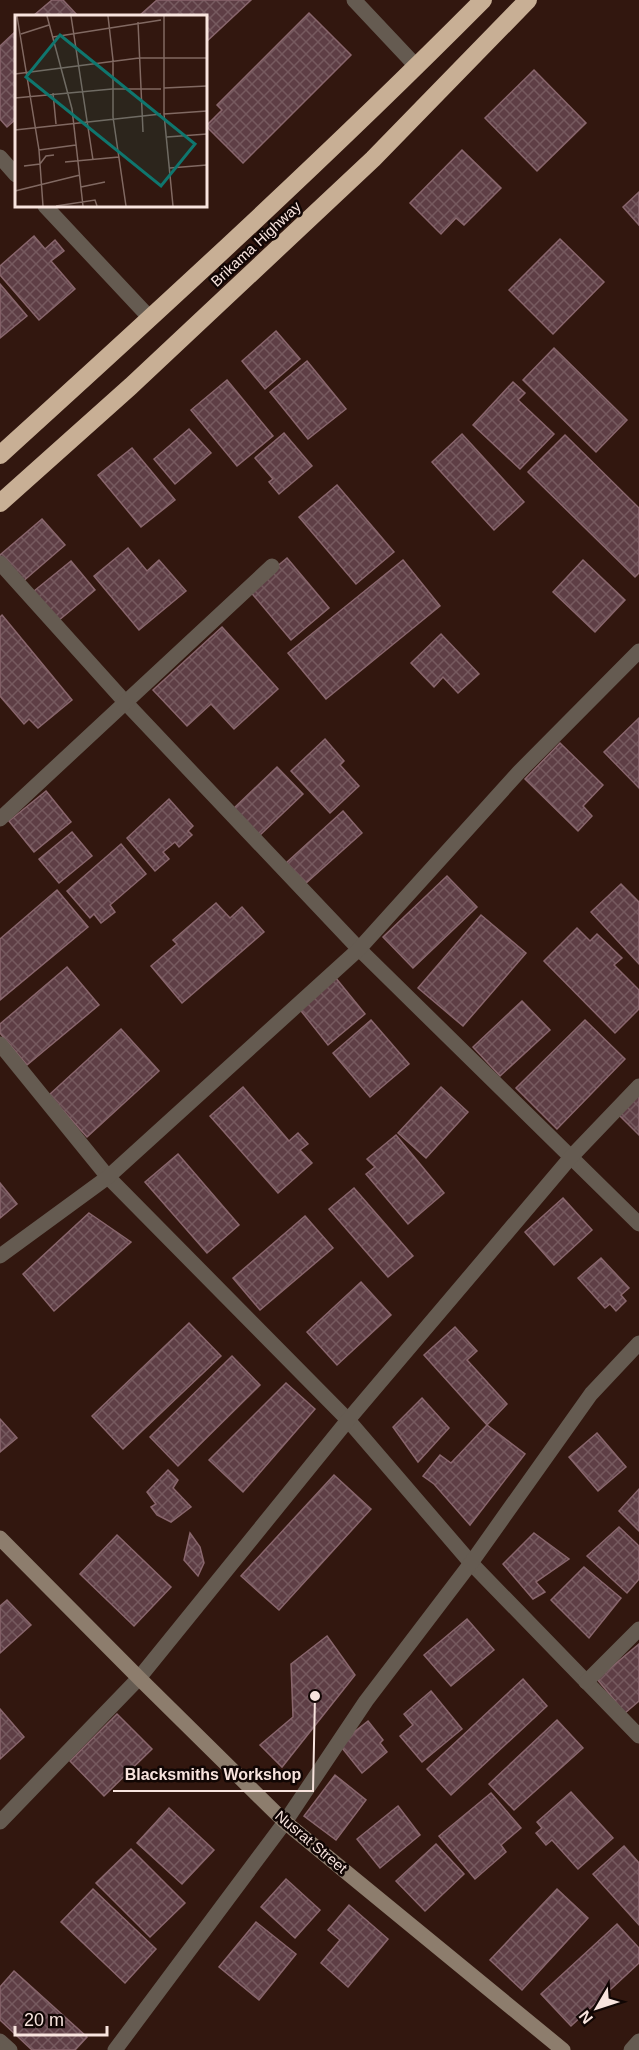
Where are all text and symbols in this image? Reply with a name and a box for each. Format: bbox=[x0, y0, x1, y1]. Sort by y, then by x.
inset map bbox=[15, 15, 207, 207]
street label: Brikama Highway bbox=[207, 197, 304, 290]
callout: Blacksmiths Workshop bbox=[113, 1757, 313, 1791]
text: Blacksmiths Workshop bbox=[125, 1766, 302, 1783]
street label: Nusrat Street bbox=[272, 1807, 351, 1877]
north arrow bbox=[567, 1978, 627, 2038]
scale bar bbox=[15, 1999, 106, 2037]
text: N bbox=[575, 2007, 596, 2027]
text: 20 m bbox=[24, 2010, 64, 2030]

